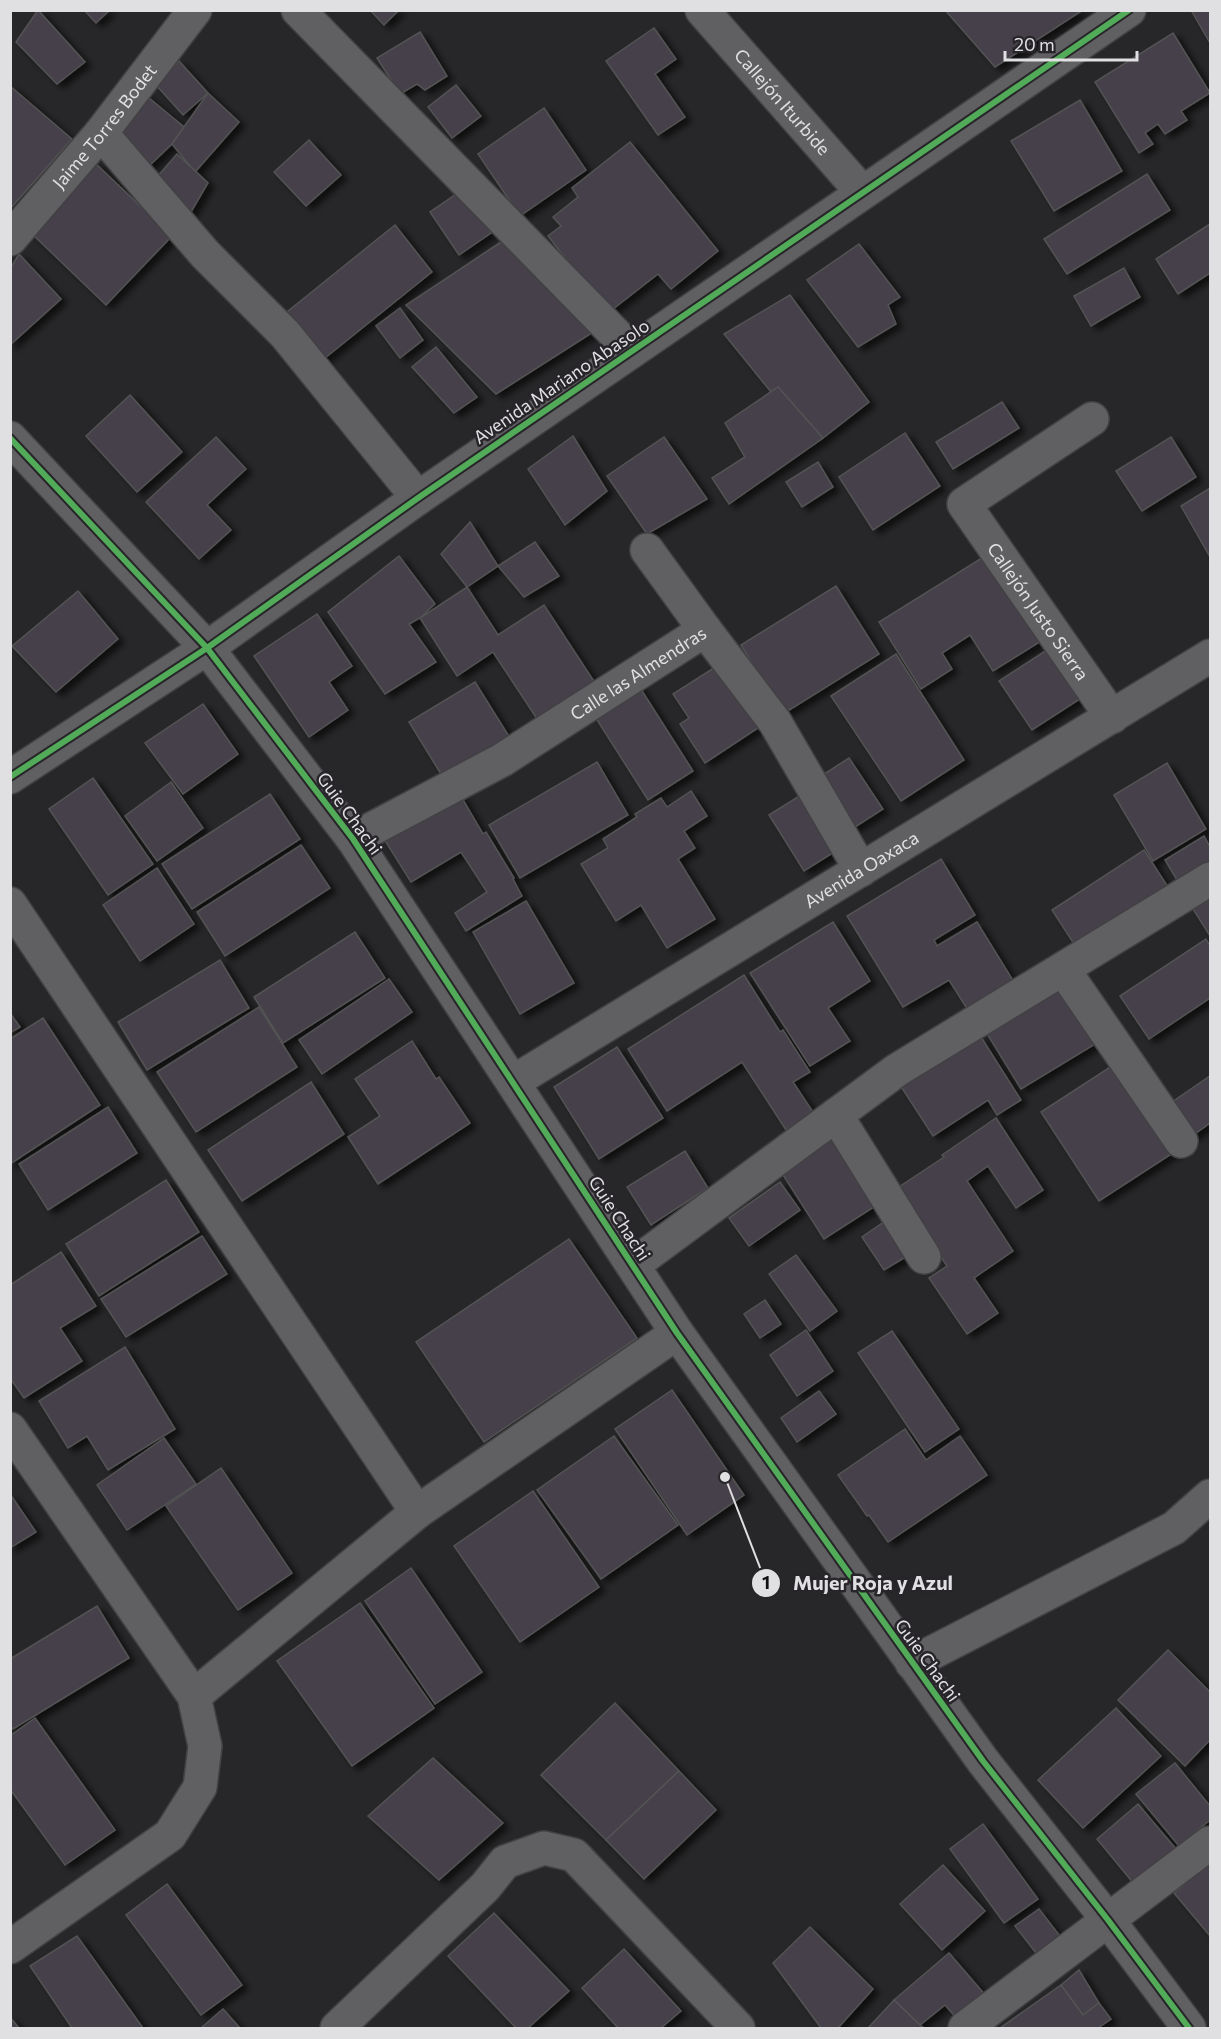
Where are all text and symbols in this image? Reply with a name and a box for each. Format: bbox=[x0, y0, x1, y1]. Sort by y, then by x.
scale bar bbox=[1005, 24, 1137, 62]
text: 20 m bbox=[1014, 33, 1055, 55]
street label: Callejón Iturbide bbox=[730, 44, 835, 159]
street label: Jaime Torres Bodet bbox=[47, 59, 161, 193]
street label: Avenida Mariano Abasolo bbox=[469, 314, 653, 448]
street label: Callejón Justo Sierra bbox=[983, 538, 1094, 684]
street label: Calle las Almendras bbox=[566, 621, 710, 725]
street label: Guie Chachi bbox=[313, 767, 387, 859]
street label: Avenida Oaxaca bbox=[800, 826, 922, 912]
street label: Guie Chachi bbox=[584, 1171, 656, 1265]
callout: Mujer Roja y Azul bbox=[751, 1564, 965, 1602]
text: Mujer Roja y Azul bbox=[793, 1570, 953, 1594]
text: 1 bbox=[762, 1571, 770, 1593]
street label: Guie Chachi bbox=[891, 1614, 965, 1706]

